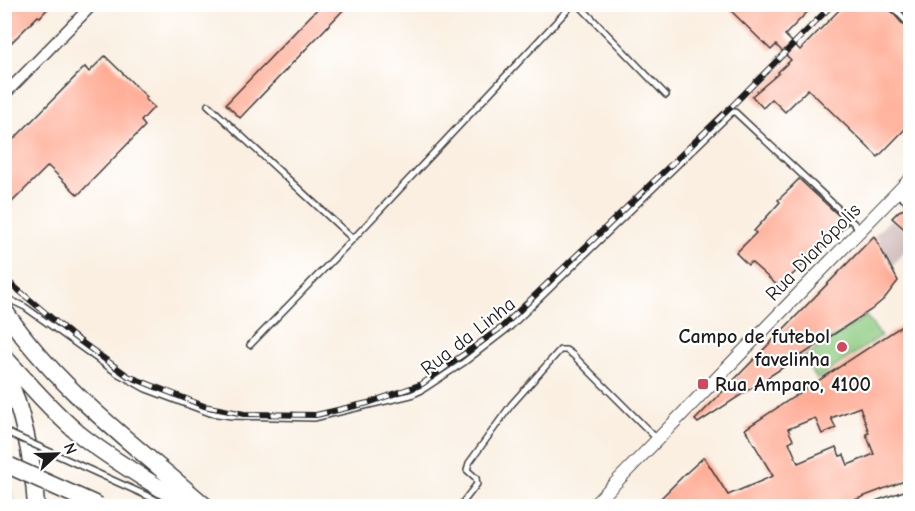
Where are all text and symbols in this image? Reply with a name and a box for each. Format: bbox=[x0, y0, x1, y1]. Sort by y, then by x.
street label: Rua Dianópolis bbox=[761, 198, 865, 306]
street label: Rua da Linha bbox=[416, 292, 520, 380]
place label: Campo de futebol favelinha bbox=[678, 325, 830, 371]
marker: Campo de futebol favelinha bbox=[835, 340, 849, 354]
place label: Rua Amparo, 4100 bbox=[715, 373, 871, 396]
marker: Rua Amparo, 4100 bbox=[696, 377, 710, 391]
north arrow bbox=[27, 424, 87, 484]
text: N bbox=[60, 441, 80, 457]

